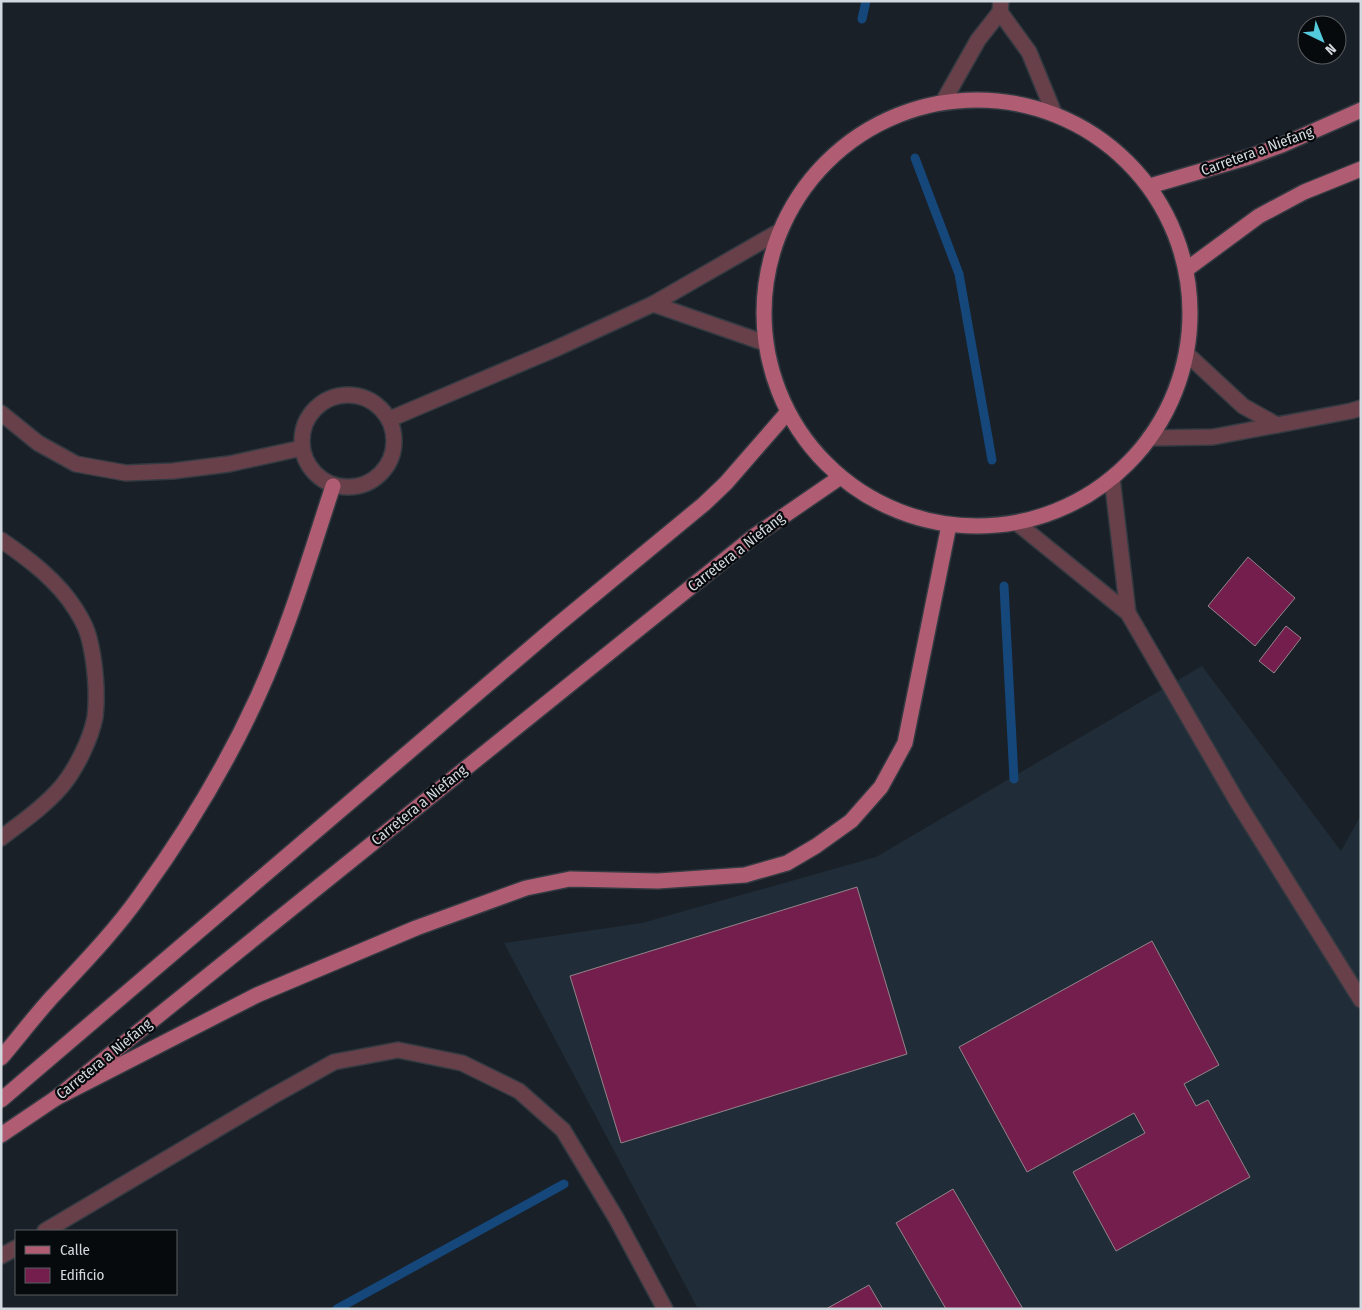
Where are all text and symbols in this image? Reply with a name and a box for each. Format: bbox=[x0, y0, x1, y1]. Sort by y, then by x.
north arrow bbox=[1297, 15, 1347, 65]
text: N bbox=[1322, 40, 1339, 58]
street label: Carretera a Niefang bbox=[1199, 122, 1315, 180]
street label: Carretera a Niefang bbox=[684, 509, 788, 595]
street label: Carretera a Niefang bbox=[368, 761, 470, 849]
street label: Carretera a Niefang bbox=[53, 1015, 155, 1103]
legend bbox=[15, 1230, 178, 1295]
text: Calle bbox=[60, 1241, 90, 1259]
text: Edificio bbox=[60, 1266, 105, 1284]

